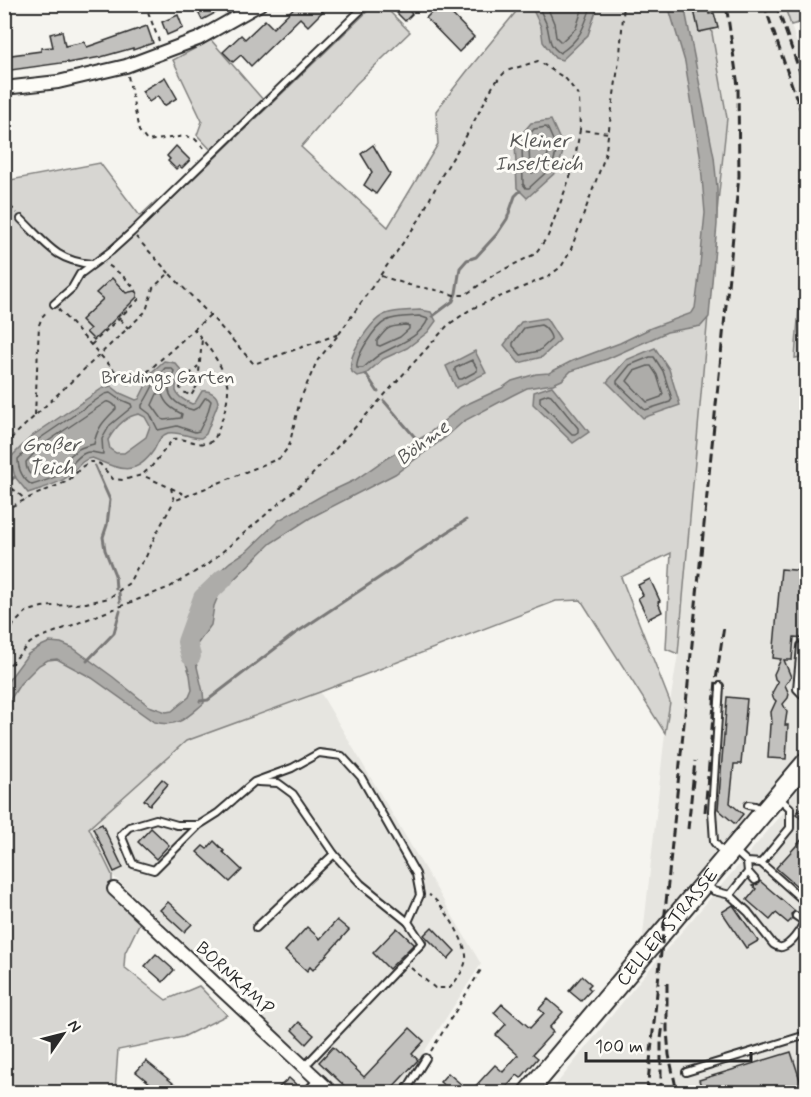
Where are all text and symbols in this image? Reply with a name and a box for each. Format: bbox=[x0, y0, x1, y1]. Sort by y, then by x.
water label: Kleiner Inselteich bbox=[495, 128, 583, 178]
park label: Breidings Garten bbox=[101, 366, 235, 391]
water label: Böhme bbox=[391, 414, 456, 472]
water label: Großer Teich bbox=[22, 432, 83, 482]
street label: CELLER STRASSE bbox=[611, 863, 725, 991]
street label: BORNKAMP bbox=[190, 937, 278, 1021]
north arrow bbox=[33, 1004, 93, 1064]
text: N bbox=[62, 1016, 86, 1037]
scale bar bbox=[586, 1025, 751, 1063]
text: 100 m bbox=[595, 1035, 643, 1059]

